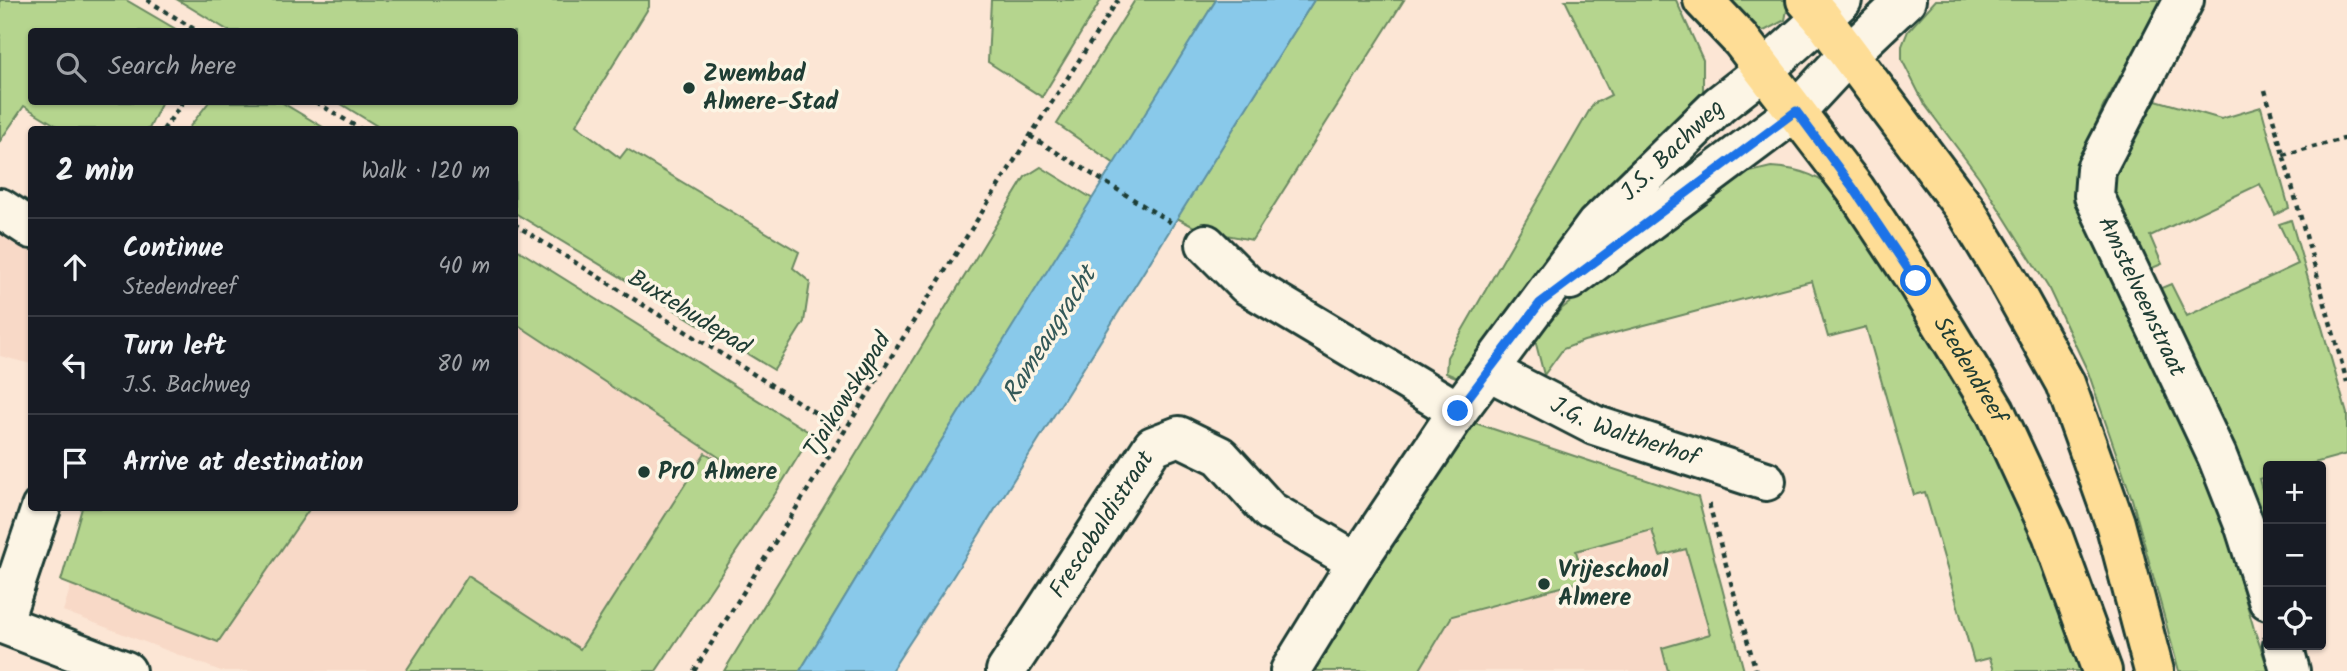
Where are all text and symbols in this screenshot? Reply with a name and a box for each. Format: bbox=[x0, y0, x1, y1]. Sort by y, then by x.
search box bbox=[28, 28, 518, 105]
text: Search here bbox=[108, 46, 236, 88]
icon: search bbox=[52, 48, 90, 86]
place label: Zwembad Almere-Stad bbox=[703, 55, 839, 122]
marker: Zwembad Almere-Stad bbox=[681, 80, 697, 96]
street label: J.S. Bachweg bbox=[1611, 90, 1734, 211]
text: 2 min bbox=[56, 148, 134, 196]
text: Walk · 120 m bbox=[361, 154, 490, 190]
street label: Amstelveenstraat bbox=[2087, 210, 2197, 384]
text: Continue bbox=[123, 228, 224, 270]
icon: ahead bbox=[56, 248, 94, 286]
text: 40 m bbox=[438, 249, 490, 285]
water label: Rameaugracht bbox=[992, 256, 1110, 411]
street label: Buxtehudepad bbox=[620, 260, 759, 367]
route start bbox=[1900, 265, 1931, 296]
text: Stedendreef bbox=[123, 270, 237, 306]
street label: Stedendreef bbox=[1922, 309, 2019, 432]
street label: Tjaikowskypad bbox=[794, 324, 903, 465]
text: Turn left bbox=[123, 326, 226, 368]
icon: left bbox=[56, 346, 94, 384]
text: 80 m bbox=[437, 347, 490, 383]
text: J.S. Bachweg bbox=[123, 368, 251, 404]
street label: J.G. Waltherhof bbox=[1543, 386, 1707, 478]
route end bbox=[1442, 395, 1473, 426]
text: Arrive at destination bbox=[123, 442, 363, 484]
street label: Frescobaldistraat bbox=[1039, 442, 1165, 606]
icon: arrive bbox=[56, 444, 94, 482]
place label: PrO Almere bbox=[658, 453, 778, 492]
map controls bbox=[2263, 461, 2326, 650]
button: + bbox=[2263, 461, 2326, 524]
marker: PrO Almere bbox=[636, 464, 652, 480]
button: − bbox=[2263, 524, 2326, 587]
place label: Vrijeschool Almere bbox=[1558, 551, 1669, 618]
marker: Vrijeschool Almere bbox=[1536, 576, 1552, 592]
button: locate bbox=[2263, 587, 2326, 650]

